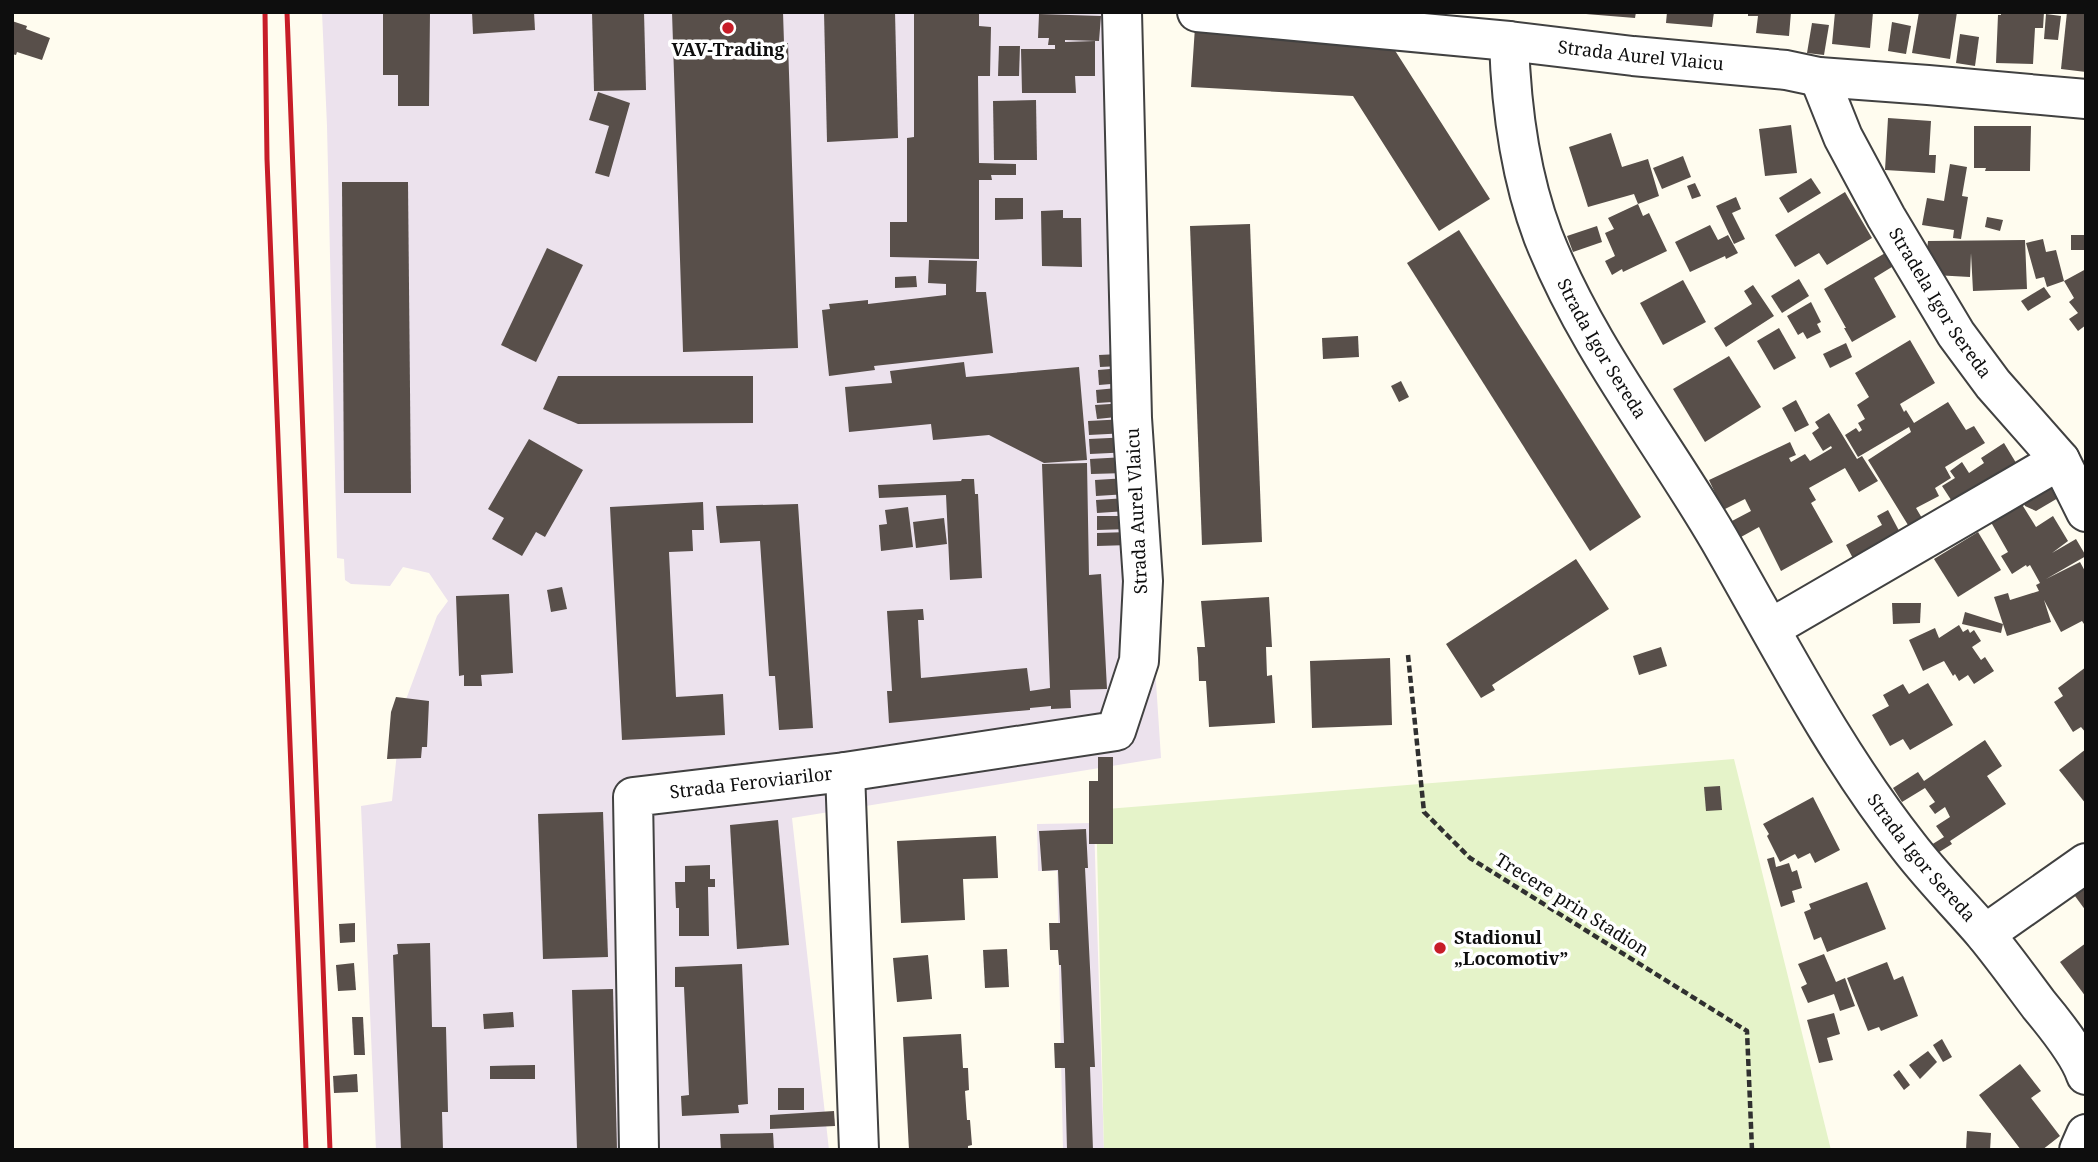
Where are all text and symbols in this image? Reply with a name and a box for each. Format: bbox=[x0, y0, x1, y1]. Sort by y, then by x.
marker: VAV-Trading bbox=[720, 20, 736, 36]
street label: Strada Aurel Vlaicu bbox=[1557, 34, 1725, 75]
place label: VAV-Trading bbox=[671, 37, 785, 61]
street label: Stradela Igor Sereda bbox=[1884, 223, 1998, 383]
street label: Strada Igor Sereda bbox=[1552, 274, 1653, 423]
street label: Strada Aurel Vlaicu bbox=[1120, 427, 1152, 595]
street label: Strada Feroviarilor bbox=[668, 761, 834, 804]
street label: Strada Igor Sereda bbox=[1862, 788, 1981, 926]
street label: Trecere prin Stadion bbox=[1491, 847, 1654, 961]
place label: Stadionul „Locomotiv” bbox=[1454, 925, 1568, 970]
marker: Stadionul „Locomotiv” bbox=[1432, 940, 1448, 956]

